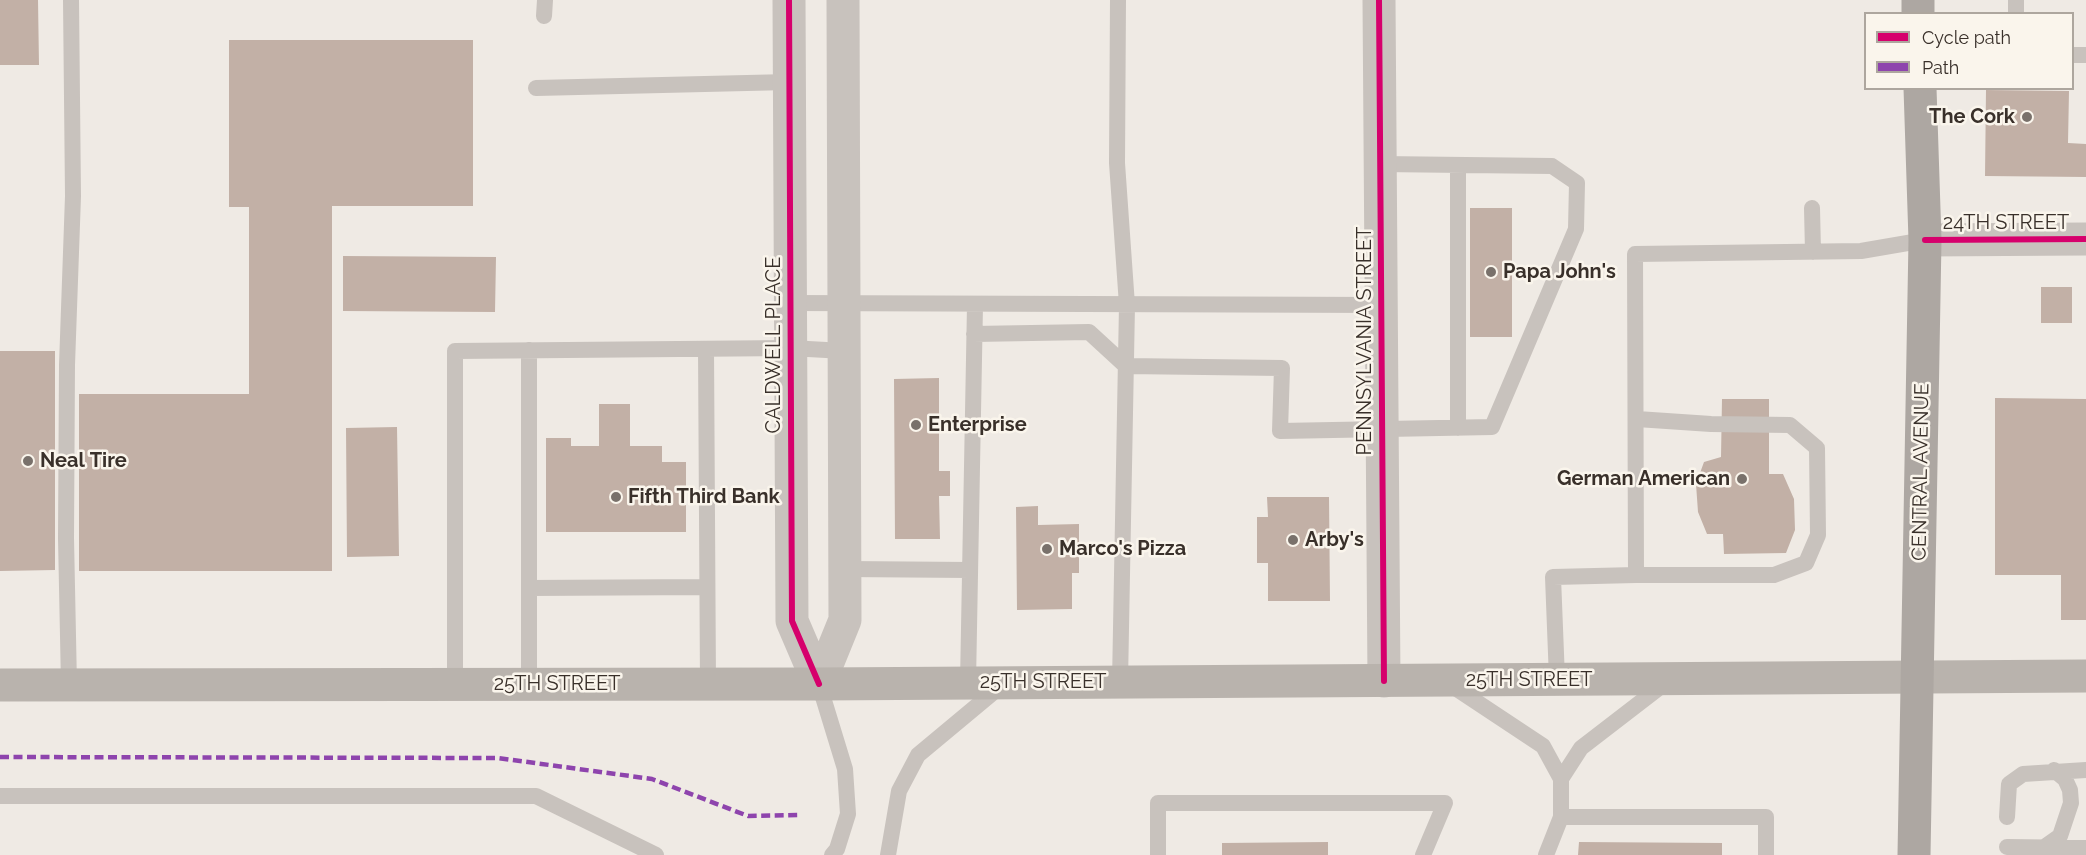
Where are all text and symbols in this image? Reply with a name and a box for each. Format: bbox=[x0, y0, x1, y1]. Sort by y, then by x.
legend bbox=[1864, 12, 2074, 90]
text: Cycle path bbox=[1922, 27, 2011, 48]
text: Path bbox=[1922, 57, 1959, 78]
place label: The Cork bbox=[1929, 105, 2015, 129]
marker: The Cork bbox=[2020, 110, 2034, 124]
street label: 24TH STREET bbox=[1943, 211, 2069, 235]
street label: PENNSYLVANIA STREET bbox=[1353, 227, 1377, 455]
street label: CALDWELL PLACE bbox=[762, 256, 786, 434]
place label: Papa John's bbox=[1503, 260, 1616, 284]
marker: Papa John's bbox=[1484, 265, 1498, 279]
street label: CENTRAL AVENUE bbox=[1907, 383, 1935, 561]
place label: Enterprise bbox=[928, 413, 1027, 437]
marker: Enterprise bbox=[909, 418, 923, 432]
place label: Neal Tire bbox=[40, 449, 127, 473]
marker: Neal Tire bbox=[21, 454, 35, 468]
place label: German American bbox=[1557, 467, 1730, 491]
marker: German American bbox=[1735, 472, 1749, 486]
place label: Fifth Third Bank bbox=[628, 485, 780, 509]
marker: Fifth Third Bank bbox=[609, 490, 623, 504]
place label: Arby's bbox=[1305, 528, 1364, 552]
marker: Arby's bbox=[1286, 533, 1300, 547]
place label: Marco's Pizza bbox=[1059, 537, 1186, 561]
marker: Marco's Pizza bbox=[1040, 542, 1054, 556]
street label: 25TH STREET bbox=[1466, 668, 1592, 692]
street label: 25TH STREET bbox=[980, 670, 1106, 694]
street label: 25TH STREET bbox=[494, 672, 620, 696]

